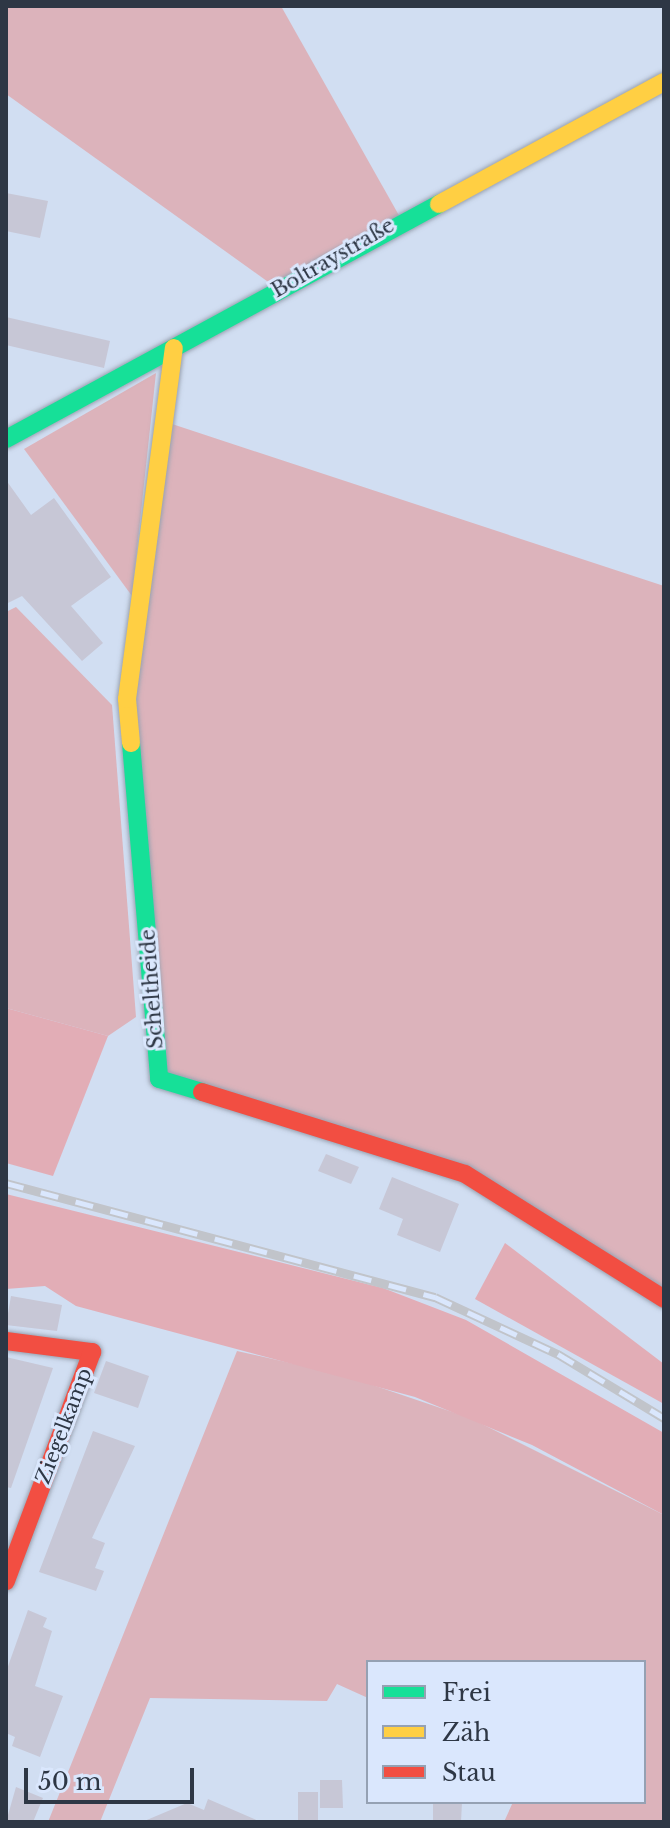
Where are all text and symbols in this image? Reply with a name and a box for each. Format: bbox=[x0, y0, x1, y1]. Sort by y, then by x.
street label: Boltraystraße bbox=[267, 213, 399, 303]
street label: Scheltheide bbox=[136, 928, 168, 1050]
street label: Ziegelkamp bbox=[31, 1365, 97, 1487]
legend bbox=[366, 1660, 646, 1804]
text: Frei bbox=[442, 1678, 491, 1707]
text: Zäh bbox=[442, 1718, 490, 1747]
scale bar bbox=[28, 1752, 198, 1802]
text: Stau bbox=[442, 1758, 496, 1787]
text: 50 m bbox=[38, 1767, 101, 1796]

